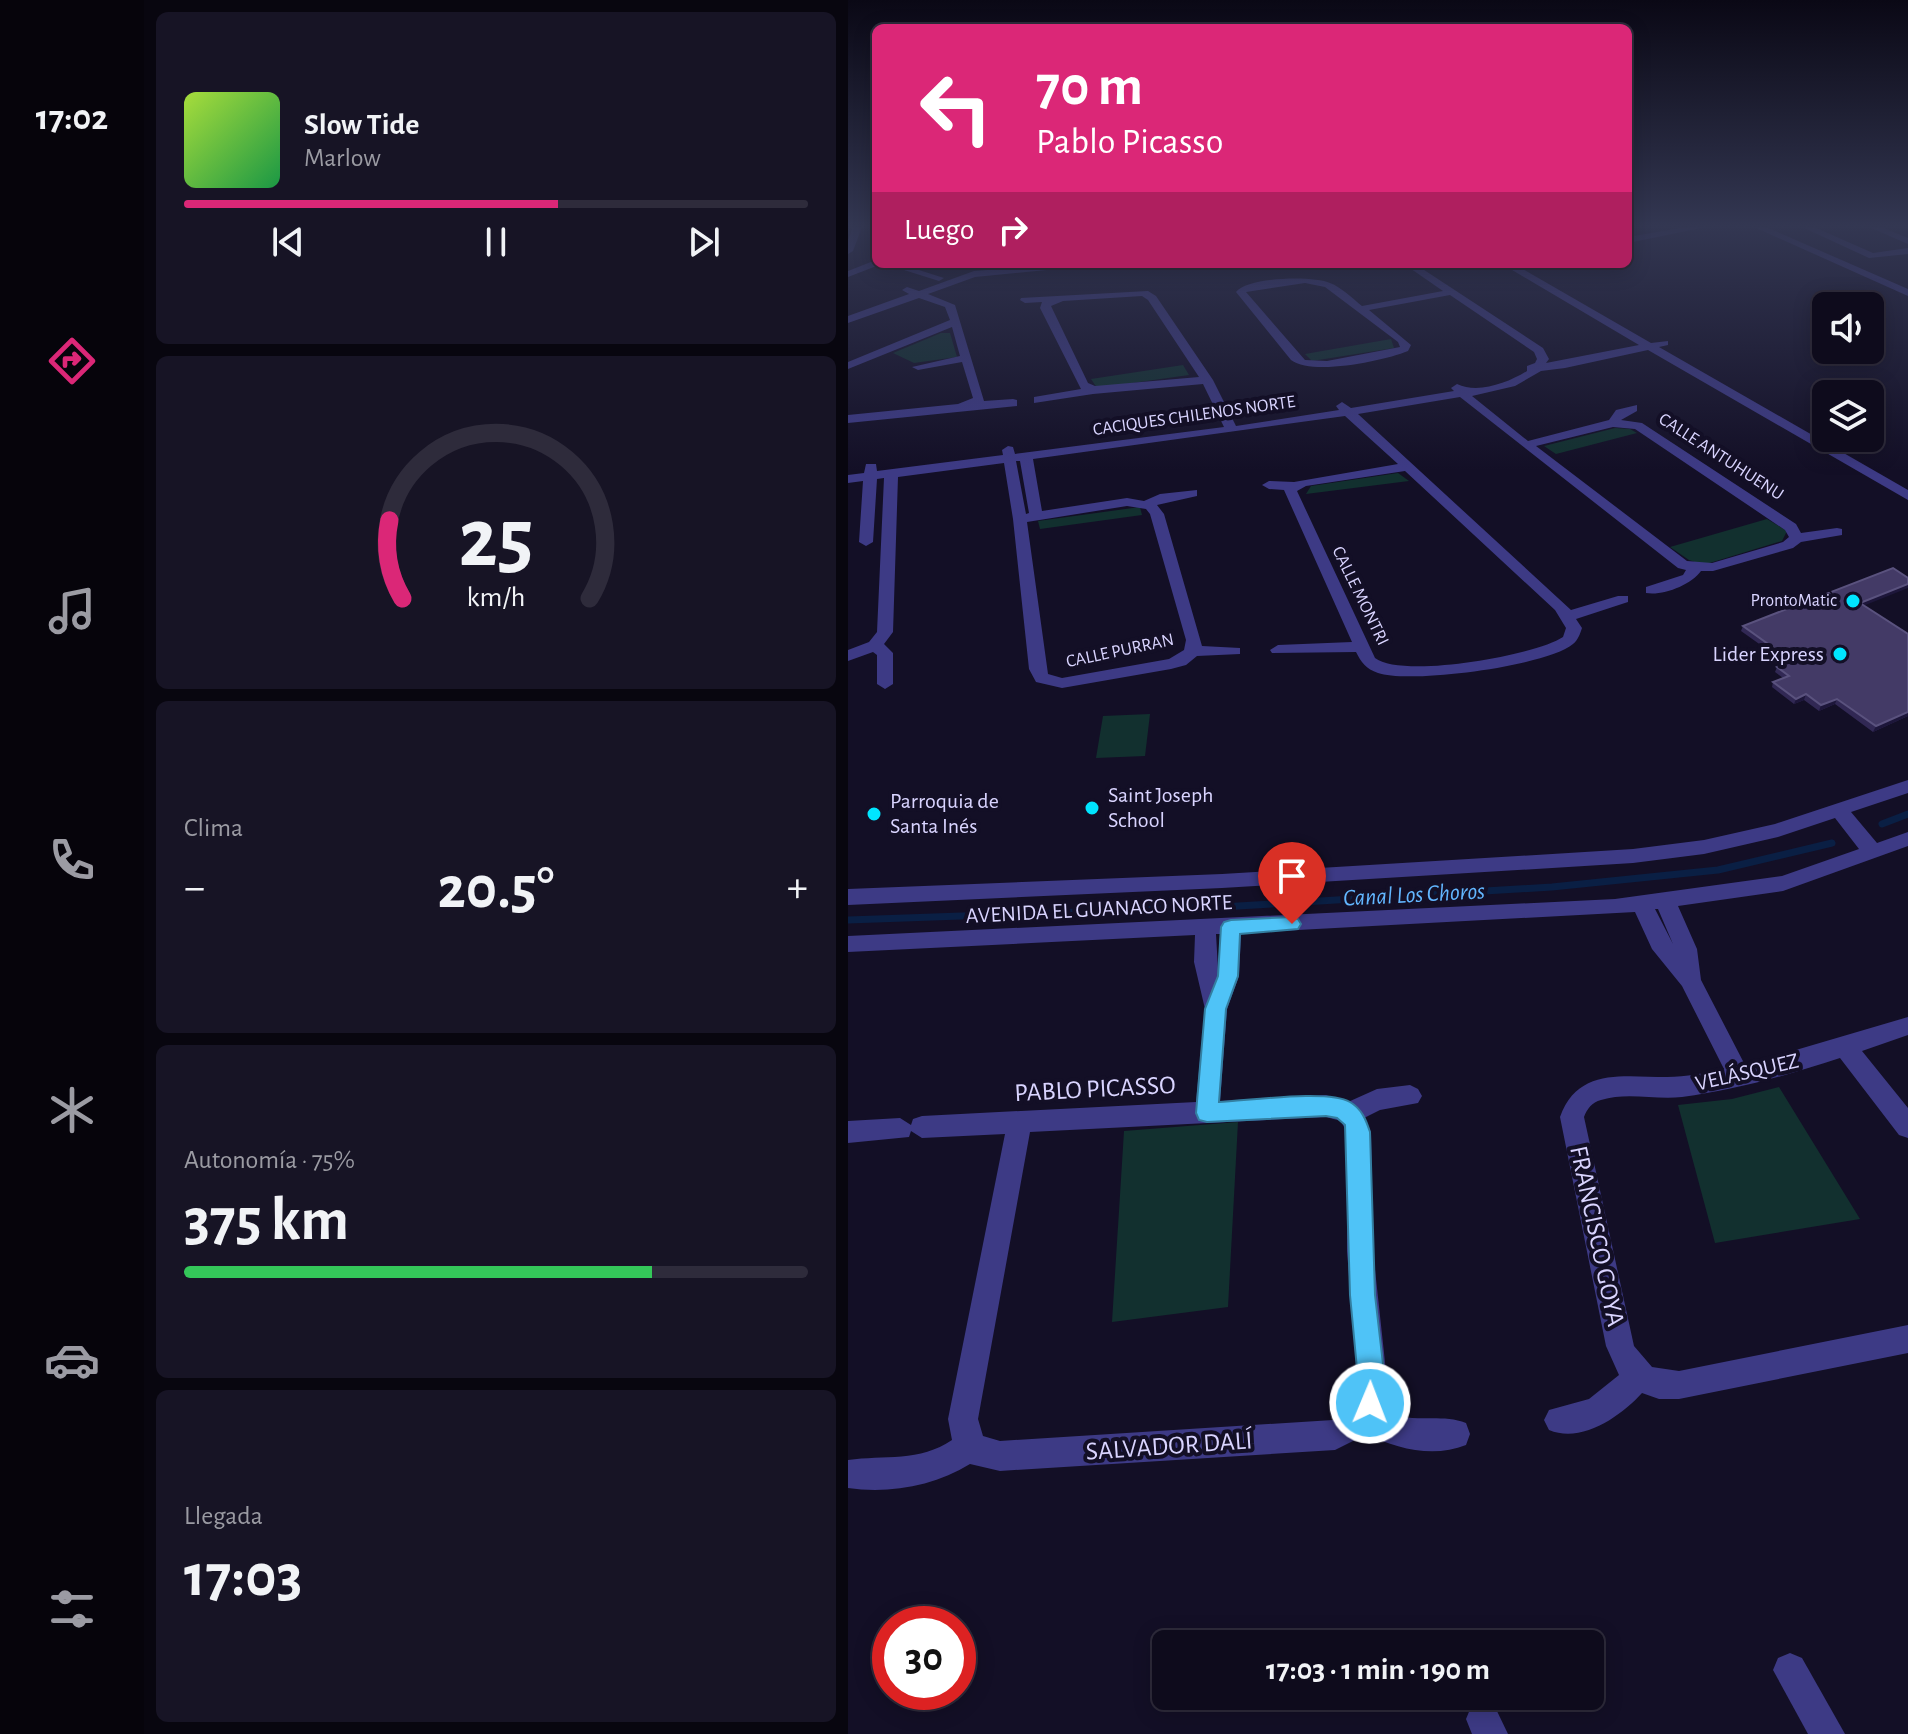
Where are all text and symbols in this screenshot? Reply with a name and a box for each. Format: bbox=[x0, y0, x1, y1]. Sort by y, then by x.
icon: left bbox=[904, 56, 1008, 160]
text: 70 m bbox=[1036, 59, 1143, 115]
text: 17:02 bbox=[36, 100, 108, 136]
text: Slow Tide bbox=[304, 110, 419, 140]
text: Pablo Picasso bbox=[1036, 124, 1223, 160]
text: Marlow bbox=[304, 145, 381, 171]
icon: right bbox=[991, 208, 1035, 252]
text: Luego bbox=[904, 215, 975, 245]
icon: previous bbox=[266, 220, 310, 264]
icon: pause bbox=[474, 220, 518, 264]
icon: next bbox=[682, 220, 726, 264]
map controls bbox=[1812, 292, 1884, 452]
button: sound bbox=[1812, 292, 1884, 364]
icon: directions bbox=[44, 333, 100, 389]
button: layers bbox=[1812, 380, 1884, 452]
street label: CACIQUES CHILENOS NORTE bbox=[1092, 393, 1297, 439]
street label: CALLE ANTUHUENU bbox=[1655, 410, 1787, 504]
text: 25 bbox=[458, 497, 534, 581]
street label: CALLE MONTRI bbox=[1328, 544, 1392, 648]
icon: music bbox=[44, 583, 100, 639]
text: km/h bbox=[467, 583, 525, 612]
place label: ProntoMatic bbox=[1750, 592, 1837, 610]
marker: ProntoMatic bbox=[1844, 592, 1862, 610]
street label: CALLE PURRAN bbox=[1064, 631, 1176, 671]
place label: Lider Express bbox=[1713, 643, 1824, 665]
marker: Lider Express bbox=[1831, 645, 1849, 663]
place label: Saint Joseph School bbox=[1108, 784, 1214, 831]
place label: Parroquia de Santa Inés bbox=[890, 790, 999, 837]
marker: Saint Joseph School bbox=[1083, 799, 1101, 817]
marker: Parroquia de Santa Inés bbox=[865, 805, 883, 823]
text: Clima bbox=[184, 815, 243, 841]
icon: phone bbox=[44, 832, 100, 888]
pin bbox=[1258, 842, 1326, 924]
icon: arrive bbox=[1270, 854, 1314, 898]
text: 20.5° bbox=[438, 859, 554, 919]
text: − bbox=[184, 866, 205, 910]
text: + bbox=[787, 866, 808, 910]
water label: Canal Los Choros bbox=[1343, 879, 1486, 911]
street label: AVENIDA EL GUANACO NORTE bbox=[965, 891, 1233, 927]
street label: VELÁSQUEZ bbox=[1693, 1048, 1801, 1095]
street label: PABLO PICASSO bbox=[1014, 1072, 1176, 1106]
icon: climate bbox=[44, 1082, 100, 1138]
street label: FRANCISCO GOYA bbox=[1565, 1143, 1629, 1329]
text: Autonomía · 75% bbox=[184, 1147, 355, 1173]
text: 375 km bbox=[184, 1191, 349, 1251]
icon: car bbox=[44, 1332, 100, 1388]
position arrow bbox=[1328, 1361, 1412, 1445]
street label: SALVADOR DALÍ bbox=[1085, 1425, 1253, 1465]
text: Llegada bbox=[184, 1503, 263, 1529]
text: 17:03 bbox=[184, 1547, 302, 1607]
icon: filters bbox=[44, 1581, 100, 1637]
speed limit sign: 30 bbox=[872, 1606, 976, 1710]
text: 17:03 · 1 min · 190 m bbox=[1266, 1655, 1490, 1685]

